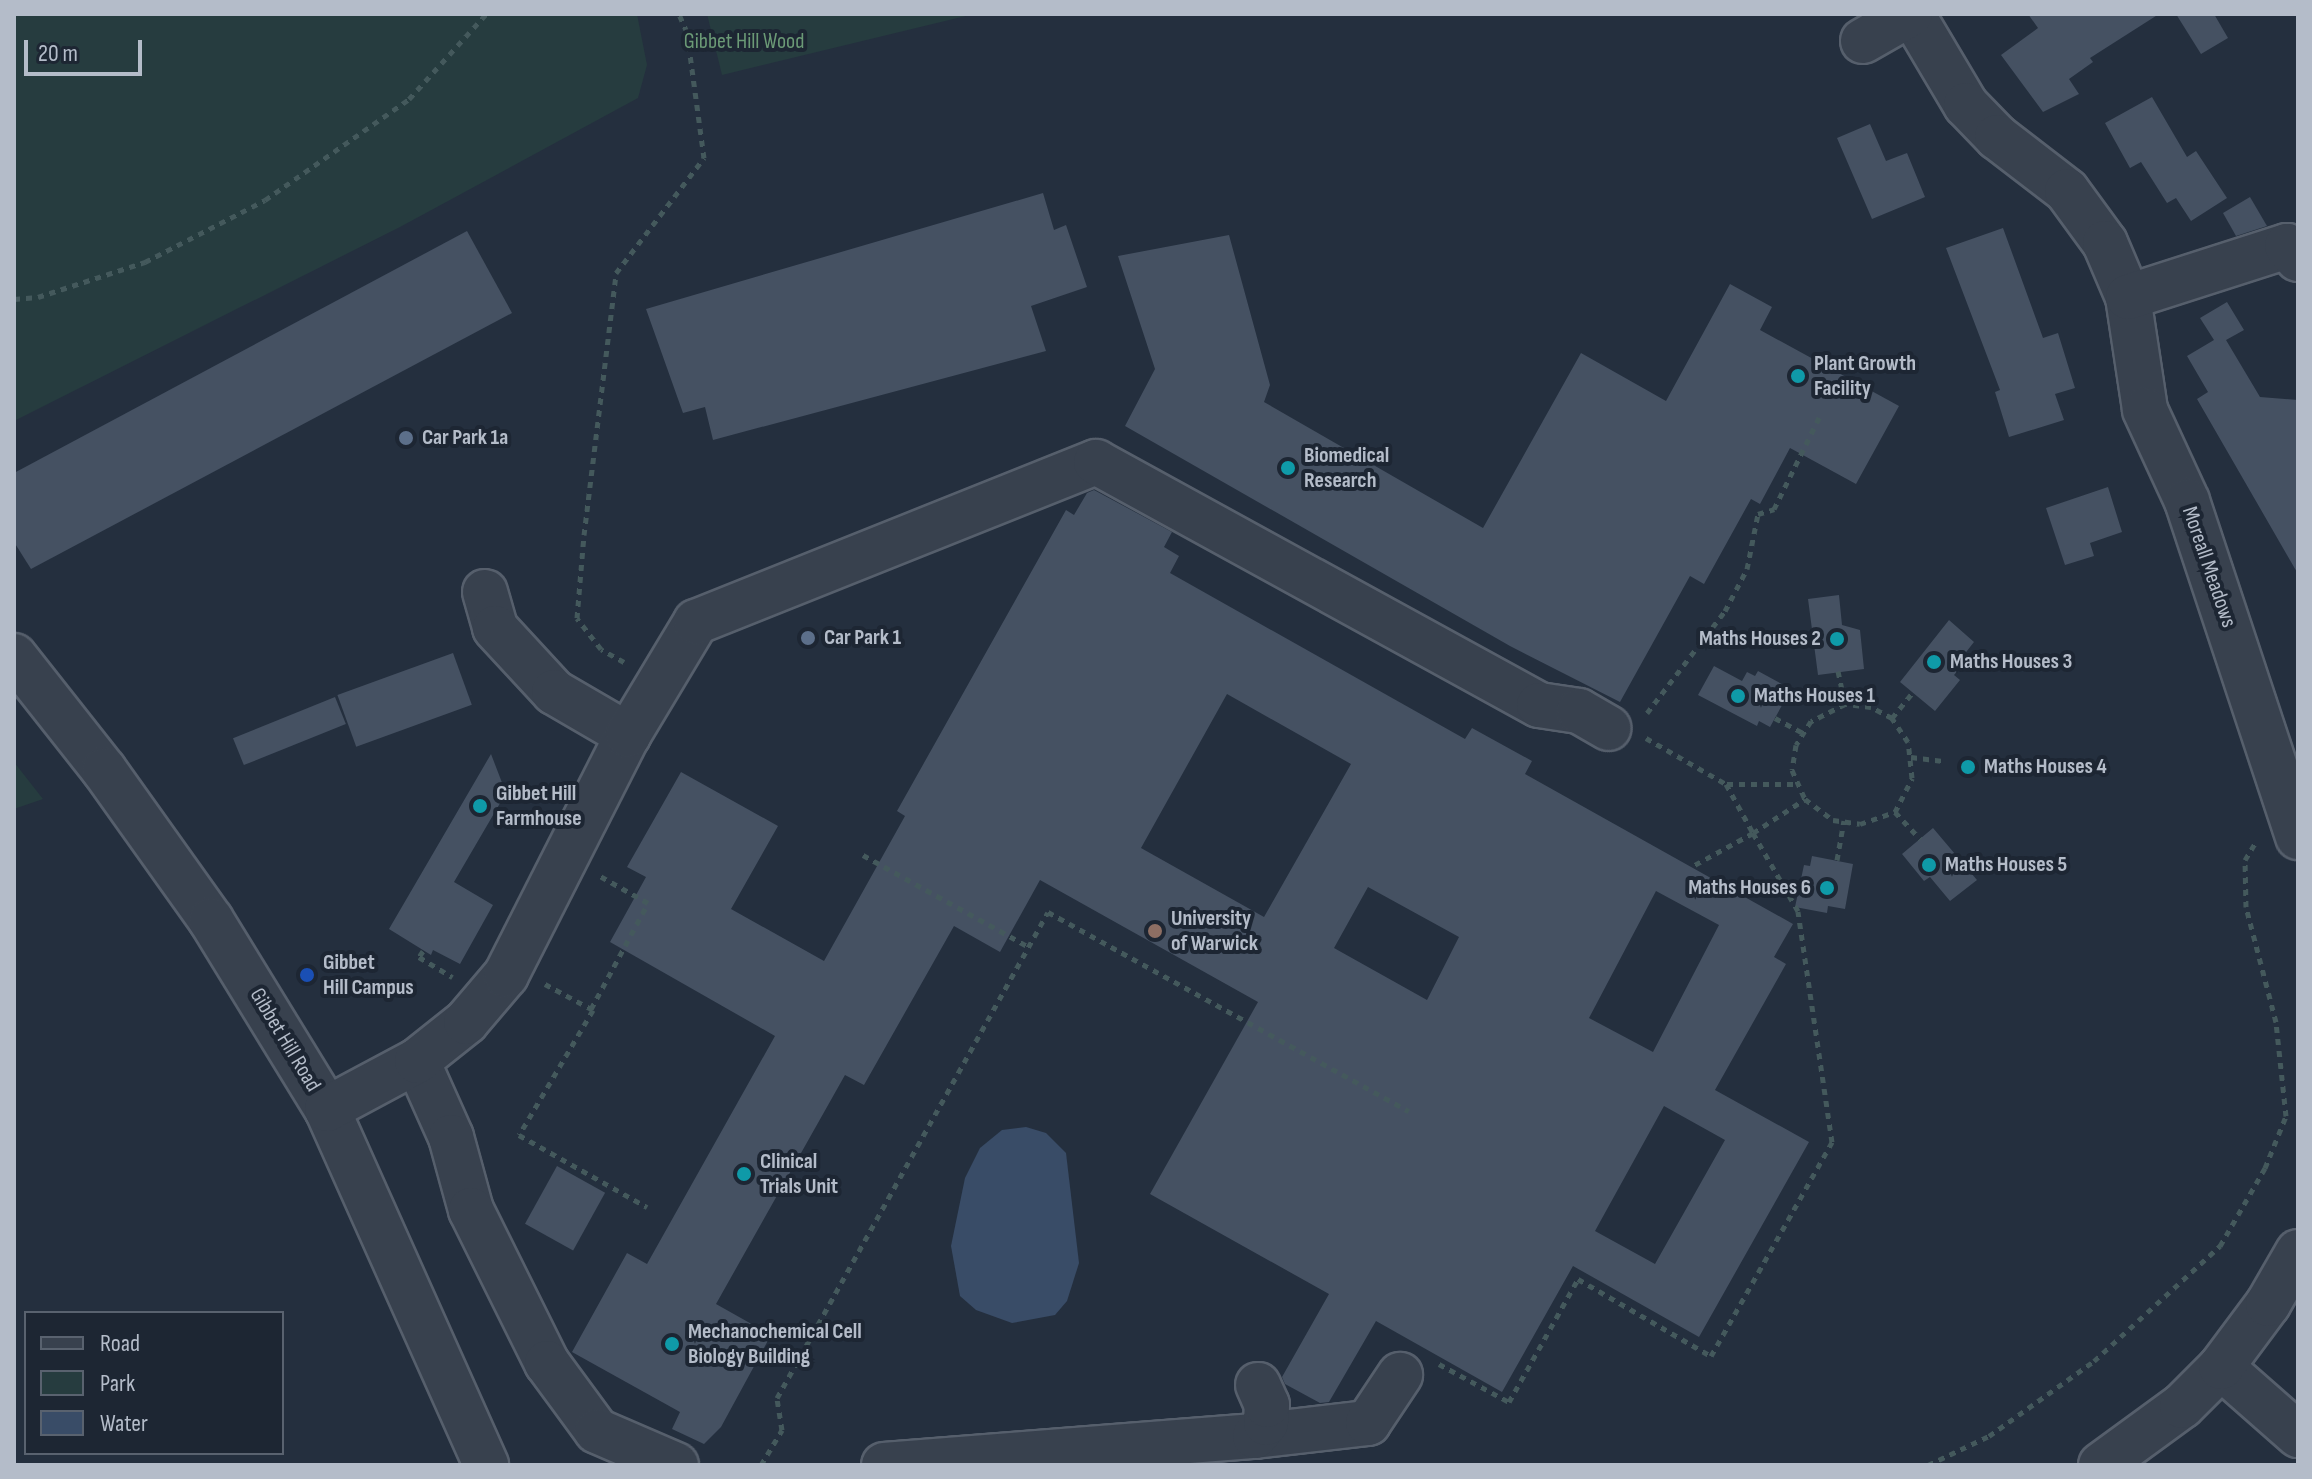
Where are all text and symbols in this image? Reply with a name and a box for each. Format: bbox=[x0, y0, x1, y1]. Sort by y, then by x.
scale bar bbox=[28, 24, 146, 74]
park label: Gibbet Hill Wood bbox=[684, 29, 804, 55]
text: 20 m bbox=[38, 39, 78, 68]
place label: Plant Growth Facility bbox=[1814, 350, 1916, 402]
marker: Plant Growth Facility bbox=[1789, 367, 1807, 385]
place label: Car Park 1a bbox=[422, 425, 508, 451]
marker: Car Park 1a bbox=[397, 429, 415, 447]
place label: Biomedical Research bbox=[1304, 442, 1389, 494]
marker: Biomedical Research bbox=[1279, 459, 1297, 477]
street label: Moreall Meadows bbox=[2176, 503, 2242, 631]
place label: Car Park 1 bbox=[824, 625, 901, 651]
place label: Maths Houses 2 bbox=[1699, 626, 1821, 652]
marker: Car Park 1 bbox=[799, 629, 817, 647]
marker: Maths Houses 2 bbox=[1828, 630, 1846, 648]
place label: Maths Houses 3 bbox=[1950, 649, 2072, 675]
marker: Maths Houses 3 bbox=[1925, 653, 1943, 671]
place label: Maths Houses 1 bbox=[1754, 683, 1875, 709]
marker: Maths Houses 1 bbox=[1729, 687, 1747, 705]
place label: Maths Houses 4 bbox=[1984, 754, 2107, 780]
marker: Maths Houses 4 bbox=[1959, 758, 1977, 776]
place label: Gibbet Hill Farmhouse bbox=[496, 780, 582, 832]
marker: Gibbet Hill Farmhouse bbox=[471, 797, 489, 815]
place label: Maths Houses 5 bbox=[1945, 852, 2067, 878]
marker: Maths Houses 5 bbox=[1920, 856, 1938, 874]
place label: Maths Houses 6 bbox=[1688, 875, 1811, 901]
marker: Maths Houses 6 bbox=[1818, 879, 1836, 897]
place label: University of Warwick bbox=[1171, 905, 1258, 956]
marker: University of Warwick bbox=[1146, 922, 1164, 940]
place label: Gibbet Hill Campus bbox=[323, 949, 414, 1000]
marker: Gibbet Hill Campus bbox=[298, 966, 316, 984]
street label: Gibbet Hill Road bbox=[244, 984, 326, 1096]
place label: Clinical Trials Unit bbox=[760, 1148, 838, 1200]
marker: Clinical Trials Unit bbox=[735, 1165, 753, 1183]
legend bbox=[24, 1311, 284, 1455]
place label: Mechanochemical Cell Biology Building bbox=[688, 1318, 862, 1370]
text: Road bbox=[100, 1329, 140, 1358]
marker: Mechanochemical Cell Biology Building bbox=[663, 1335, 681, 1353]
text: Park bbox=[100, 1369, 135, 1398]
text: Water bbox=[100, 1409, 148, 1438]

